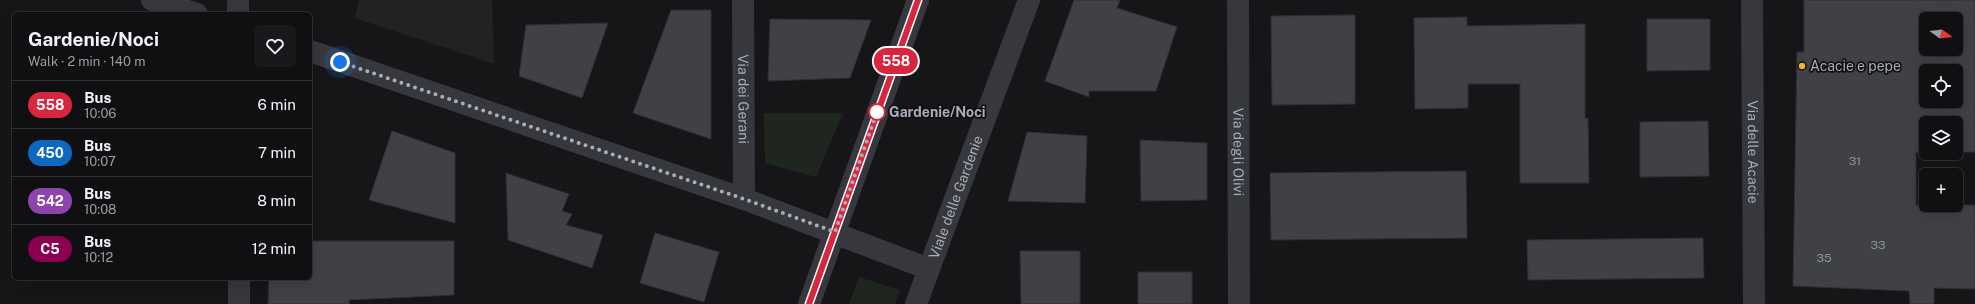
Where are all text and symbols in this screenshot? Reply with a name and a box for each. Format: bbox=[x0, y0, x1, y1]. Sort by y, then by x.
north arrow bbox=[1919, 12, 1963, 56]
map controls bbox=[1919, 12, 1963, 212]
button: heart bbox=[254, 25, 296, 67]
text: Gardenie/Noci bbox=[28, 28, 159, 50]
line badge: 558 bbox=[873, 48, 919, 74]
your location bbox=[330, 52, 350, 72]
text: 558 bbox=[882, 53, 910, 69]
text: Walk · 2 min · 140 m bbox=[28, 54, 145, 69]
street label: Via dei Gerani bbox=[735, 54, 752, 144]
place label: Acacie e pepe bbox=[1810, 58, 1901, 74]
marker: Acacie e pepe bbox=[1797, 61, 1807, 71]
button: locate bbox=[1919, 64, 1963, 108]
text: Bus bbox=[84, 89, 111, 106]
text: 6 min bbox=[258, 96, 296, 113]
text: 558 bbox=[36, 97, 64, 113]
street label: Via delle Acacie bbox=[1745, 100, 1761, 204]
marker: Gardenie/Noci bbox=[868, 103, 886, 121]
place label: Gardenie/Noci bbox=[889, 104, 986, 120]
text: 10:06 bbox=[84, 106, 116, 121]
street label: Via degli Olivi bbox=[1230, 108, 1247, 196]
button: layers bbox=[1919, 116, 1963, 160]
street label: Viale delle Gardenie bbox=[926, 133, 986, 261]
text: Bus bbox=[84, 137, 111, 154]
text: 7 min bbox=[258, 144, 296, 161]
text: 450 bbox=[36, 145, 64, 161]
text: 10:07 bbox=[84, 154, 116, 169]
house number: 31 bbox=[1849, 154, 1861, 168]
button: + bbox=[1919, 168, 1963, 212]
text: Bus bbox=[84, 185, 111, 202]
text: 8 min bbox=[257, 192, 296, 209]
text: 542 bbox=[36, 193, 64, 209]
text: 10:08 bbox=[84, 202, 116, 217]
text: Bus bbox=[84, 233, 111, 250]
house number: 33 bbox=[1870, 238, 1886, 252]
text: 12 min bbox=[252, 240, 296, 257]
text: C5 bbox=[40, 241, 60, 257]
text: 10:12 bbox=[84, 250, 113, 265]
house number: 35 bbox=[1816, 251, 1832, 265]

